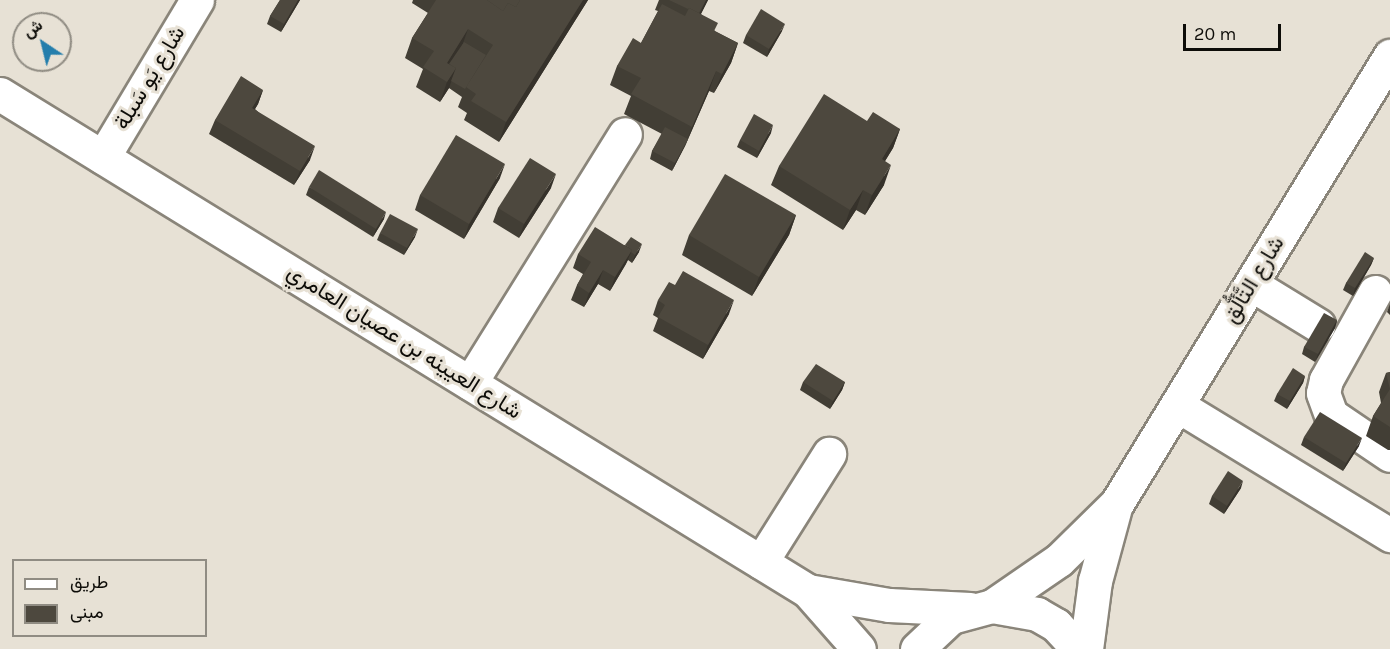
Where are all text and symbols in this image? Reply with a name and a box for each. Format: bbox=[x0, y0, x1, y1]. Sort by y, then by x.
north arrow bbox=[12, 12, 72, 72]
scale bar bbox=[1186, 12, 1284, 50]
text: ش bbox=[19, 15, 46, 42]
street label: شارع يَو سَبلة bbox=[109, 22, 191, 134]
text: 20 m bbox=[1194, 23, 1236, 45]
street label: شارع التَّألُّق bbox=[1218, 232, 1290, 328]
street label: شارع العيينه بن عصيان العامري bbox=[282, 259, 526, 425]
legend bbox=[12, 559, 207, 637]
text: طريق bbox=[70, 571, 108, 593]
text: مبنى bbox=[70, 601, 104, 623]

